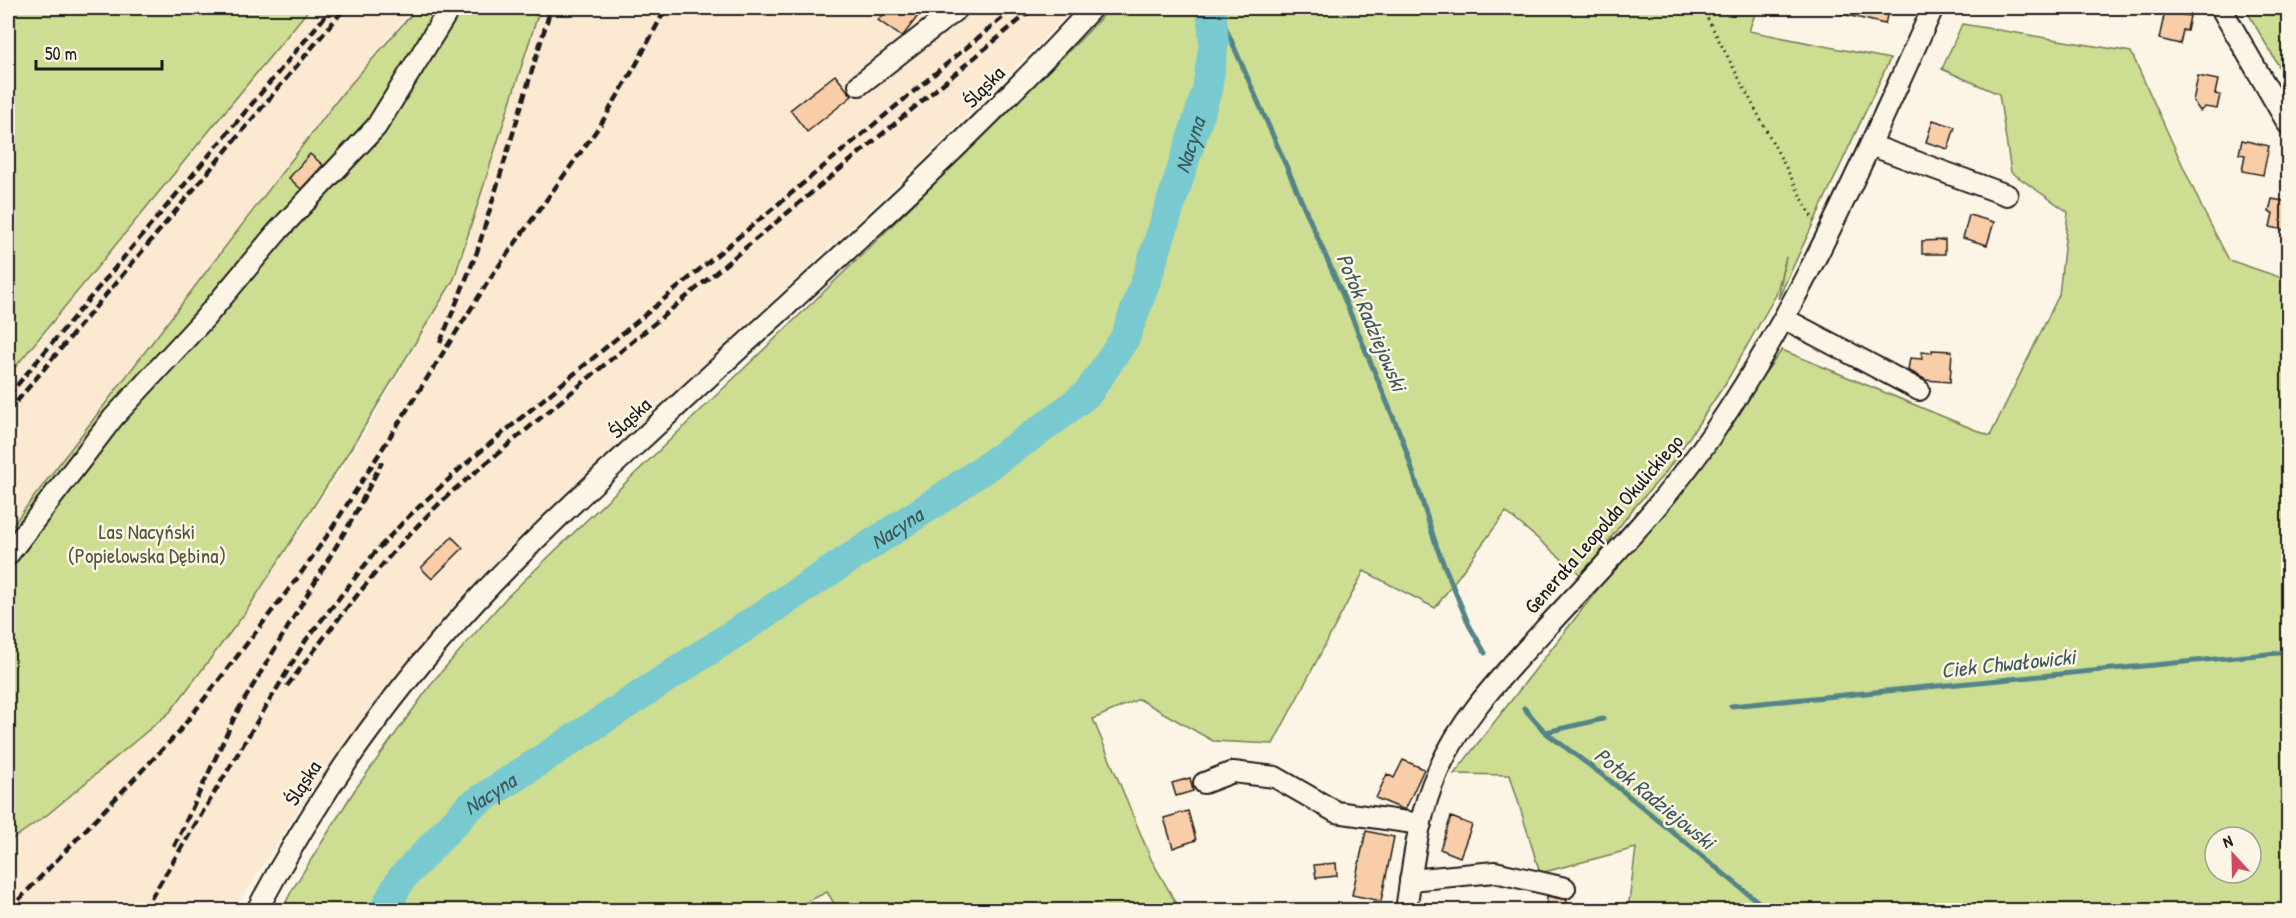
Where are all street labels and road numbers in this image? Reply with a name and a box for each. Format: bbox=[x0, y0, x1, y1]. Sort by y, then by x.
street label: Śląska bbox=[956, 59, 1011, 114]
street label: Śląska bbox=[602, 390, 657, 445]
street label: Generała Leopolda Okulickiego bbox=[1517, 428, 1690, 620]
street label: Śląska bbox=[277, 754, 328, 811]

